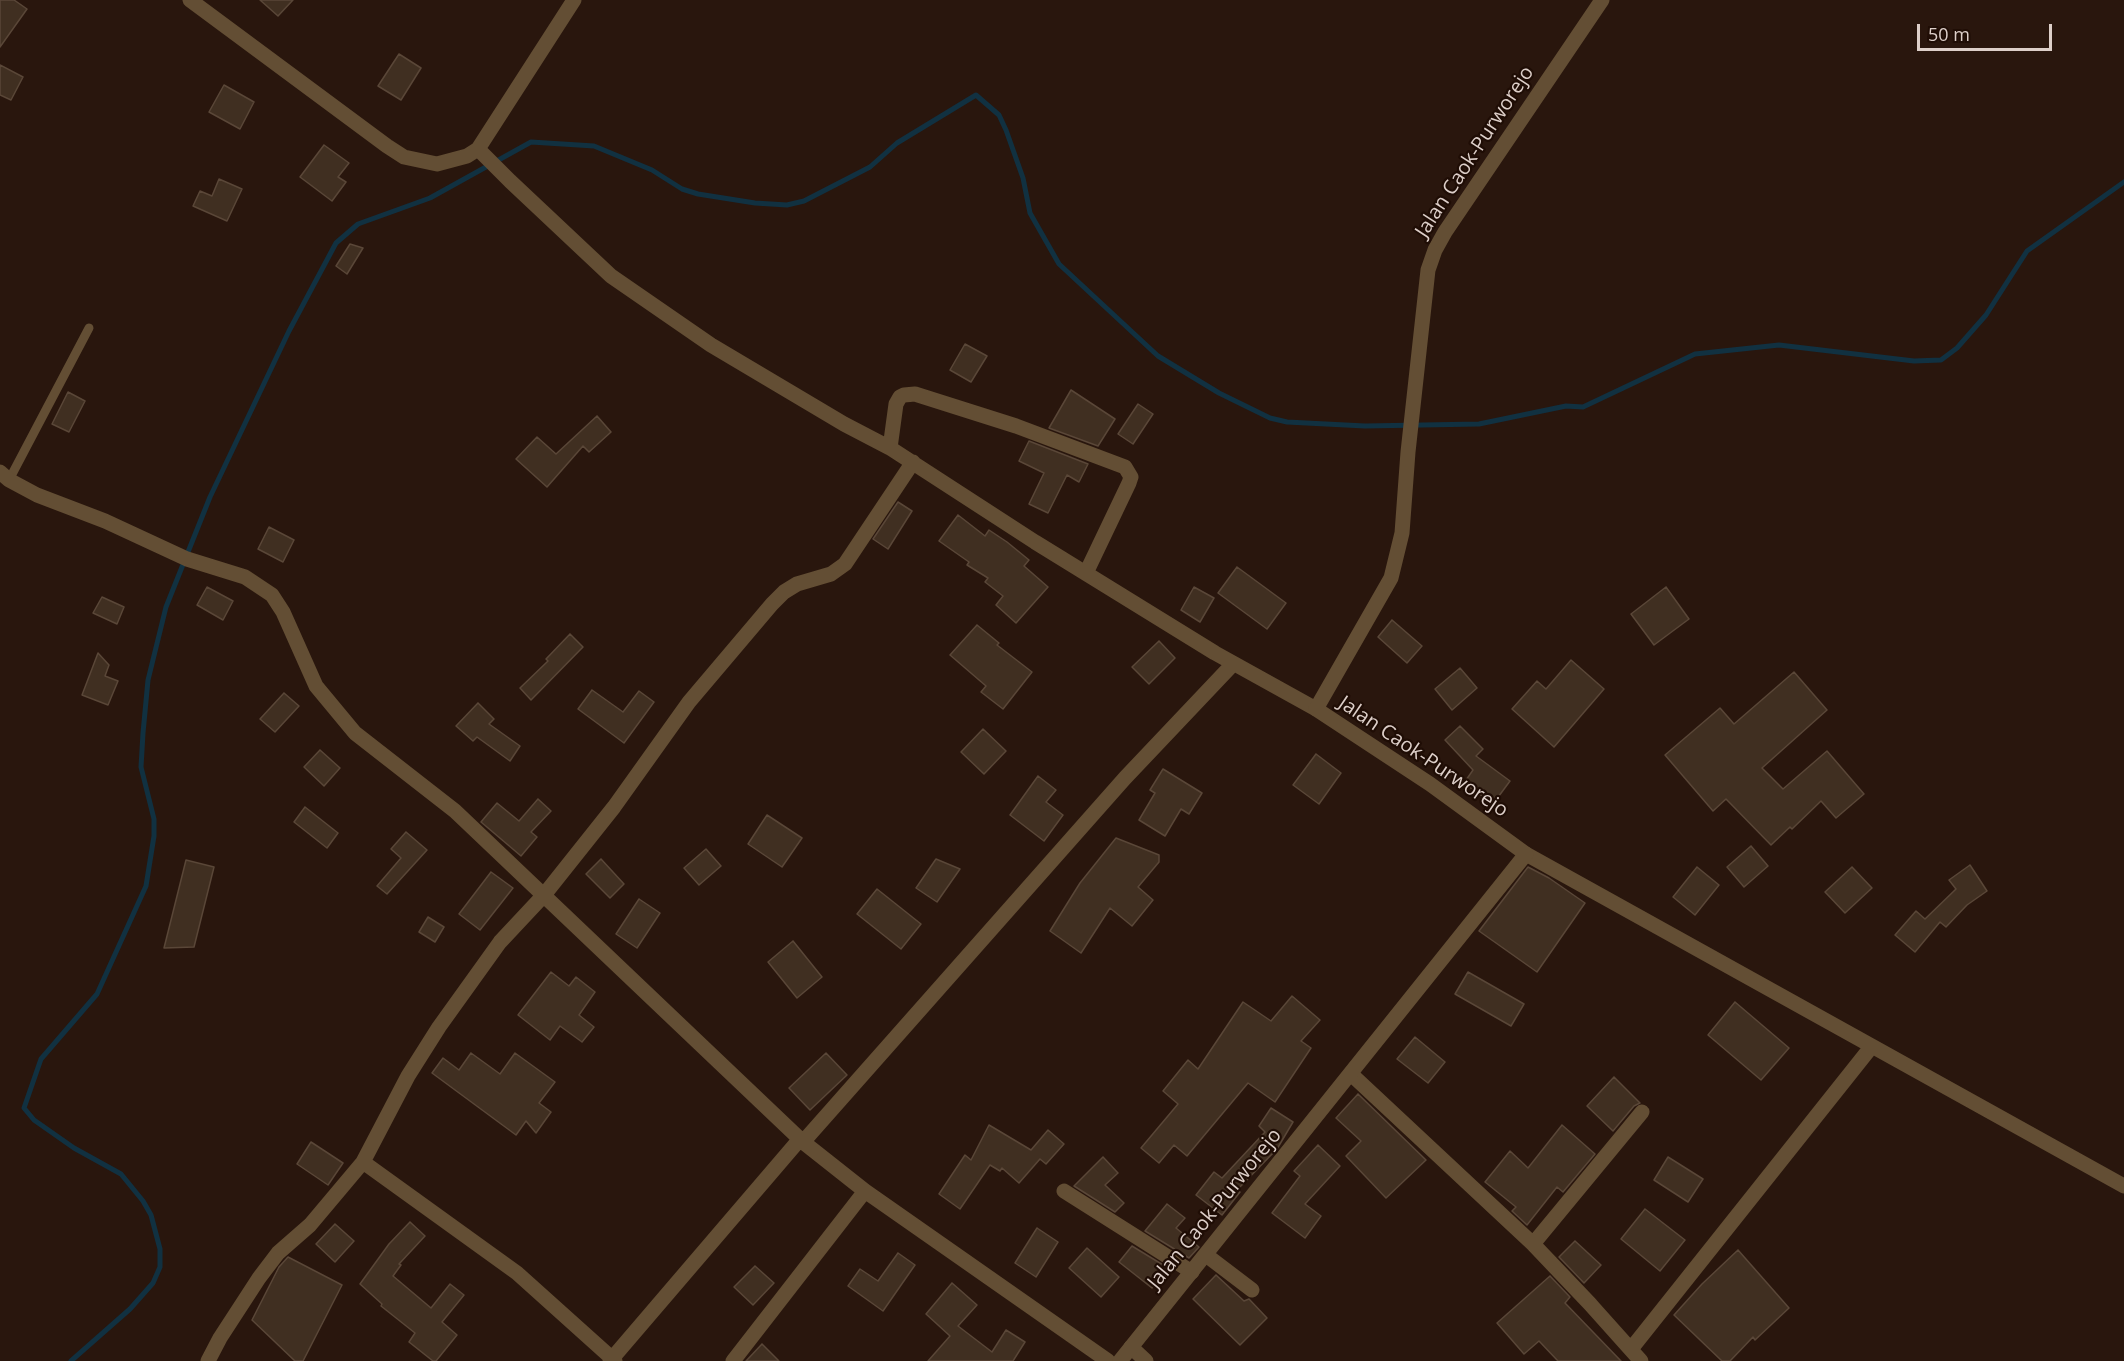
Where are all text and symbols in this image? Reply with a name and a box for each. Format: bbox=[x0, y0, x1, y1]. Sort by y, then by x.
scale bar bbox=[1920, 12, 2055, 50]
text: 50 m bbox=[1928, 22, 1970, 46]
street label: Jalan Caok-Purworejo bbox=[1411, 62, 1539, 242]
street label: Jalan Caok-Purworejo bbox=[1334, 691, 1512, 823]
street label: Jalan Caok-Purworejo bbox=[1143, 1124, 1287, 1294]

